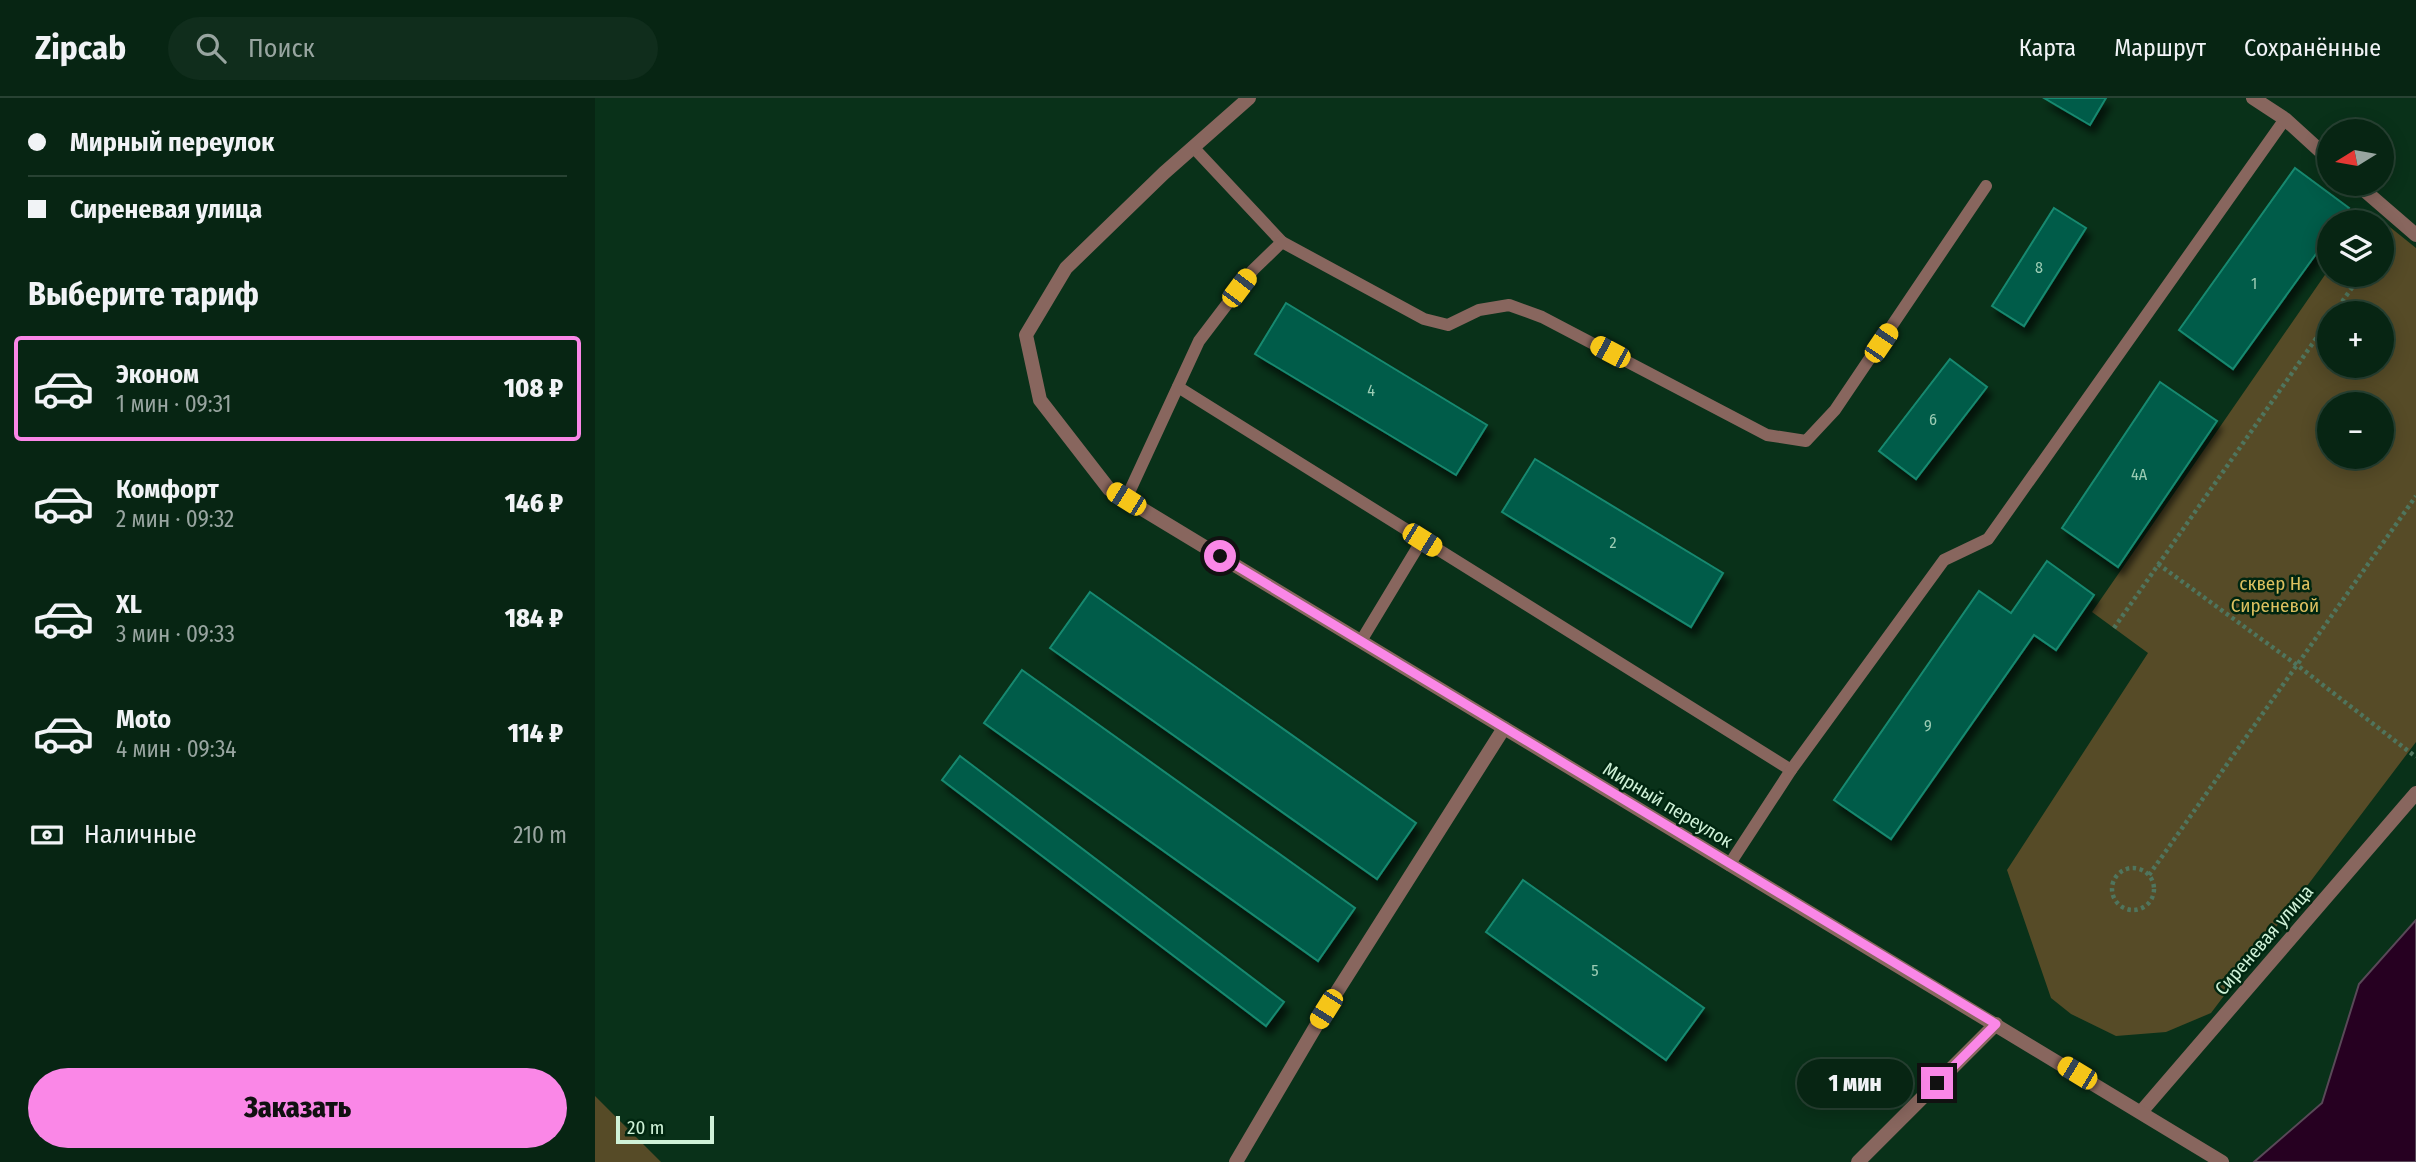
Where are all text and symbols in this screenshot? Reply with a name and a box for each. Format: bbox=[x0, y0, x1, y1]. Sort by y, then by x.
search box bbox=[168, 17, 658, 80]
text: Zipcab bbox=[35, 28, 126, 68]
icon: search bbox=[192, 29, 230, 67]
text: Поиск bbox=[248, 33, 315, 64]
text: Карта bbox=[2019, 34, 2076, 62]
text: Маршрут bbox=[2114, 34, 2206, 62]
text: Сохранённые bbox=[2244, 34, 2381, 62]
north arrow bbox=[2317, 119, 2394, 196]
map controls bbox=[2317, 119, 2394, 469]
text: Мирный переулок bbox=[70, 127, 274, 158]
text: Сиреневая улица bbox=[70, 194, 262, 225]
button: layers bbox=[2317, 210, 2394, 287]
house number: 8 bbox=[2035, 258, 2043, 277]
car bbox=[1218, 265, 1261, 311]
house number: 1 bbox=[2251, 274, 2257, 293]
text: Выберите тариф bbox=[28, 275, 259, 313]
button: + bbox=[2317, 301, 2394, 378]
car bbox=[1861, 320, 1902, 366]
car bbox=[1587, 333, 1634, 371]
icon: car bbox=[32, 357, 95, 420]
text: Эконом bbox=[116, 359, 199, 390]
text: 108 ₽ bbox=[504, 373, 563, 404]
house number: 4 bbox=[1367, 381, 1375, 400]
text: 1 мин · 09:31 bbox=[116, 390, 232, 418]
button: − bbox=[2317, 392, 2394, 469]
house number: 6 bbox=[1929, 410, 1937, 429]
house number: 4А bbox=[2131, 465, 2148, 484]
icon: car bbox=[32, 472, 95, 535]
text: Комфорт bbox=[116, 474, 219, 505]
car bbox=[1103, 479, 1150, 519]
text: 146 ₽ bbox=[505, 488, 563, 519]
text: 2 мин · 09:32 bbox=[116, 505, 234, 533]
car bbox=[1399, 520, 1446, 560]
house number: 2 bbox=[1609, 533, 1617, 552]
route start bbox=[1204, 540, 1236, 572]
park label: сквер На Сиреневой bbox=[2231, 572, 2319, 617]
icon: car bbox=[32, 587, 95, 650]
text: XL bbox=[116, 589, 142, 620]
text: 184 ₽ bbox=[505, 603, 563, 634]
text: 3 мин · 09:33 bbox=[116, 620, 235, 648]
icon: car bbox=[32, 702, 95, 765]
text: Moto bbox=[116, 704, 171, 735]
house number: 9 bbox=[1924, 716, 1932, 735]
text: 114 ₽ bbox=[508, 718, 563, 749]
text: 4 мин · 09:34 bbox=[116, 735, 236, 763]
street label: Мирный переулок bbox=[1599, 757, 1737, 853]
icon: cash bbox=[28, 816, 66, 854]
text: Наличные bbox=[84, 819, 197, 850]
text: 210 m bbox=[513, 821, 567, 849]
street label: Сиреневая улица bbox=[2210, 880, 2318, 1000]
house number: 5 bbox=[1591, 961, 1599, 980]
car bbox=[1306, 986, 1347, 1032]
car bbox=[2054, 1053, 2101, 1093]
callout: 1 мин bbox=[1797, 1058, 1913, 1108]
route end bbox=[1921, 1067, 1953, 1099]
button: Заказать bbox=[28, 1068, 567, 1148]
text: 1 мин bbox=[1828, 1069, 1882, 1097]
scale bar bbox=[616, 1113, 714, 1145]
text: 20 m bbox=[627, 1116, 664, 1139]

